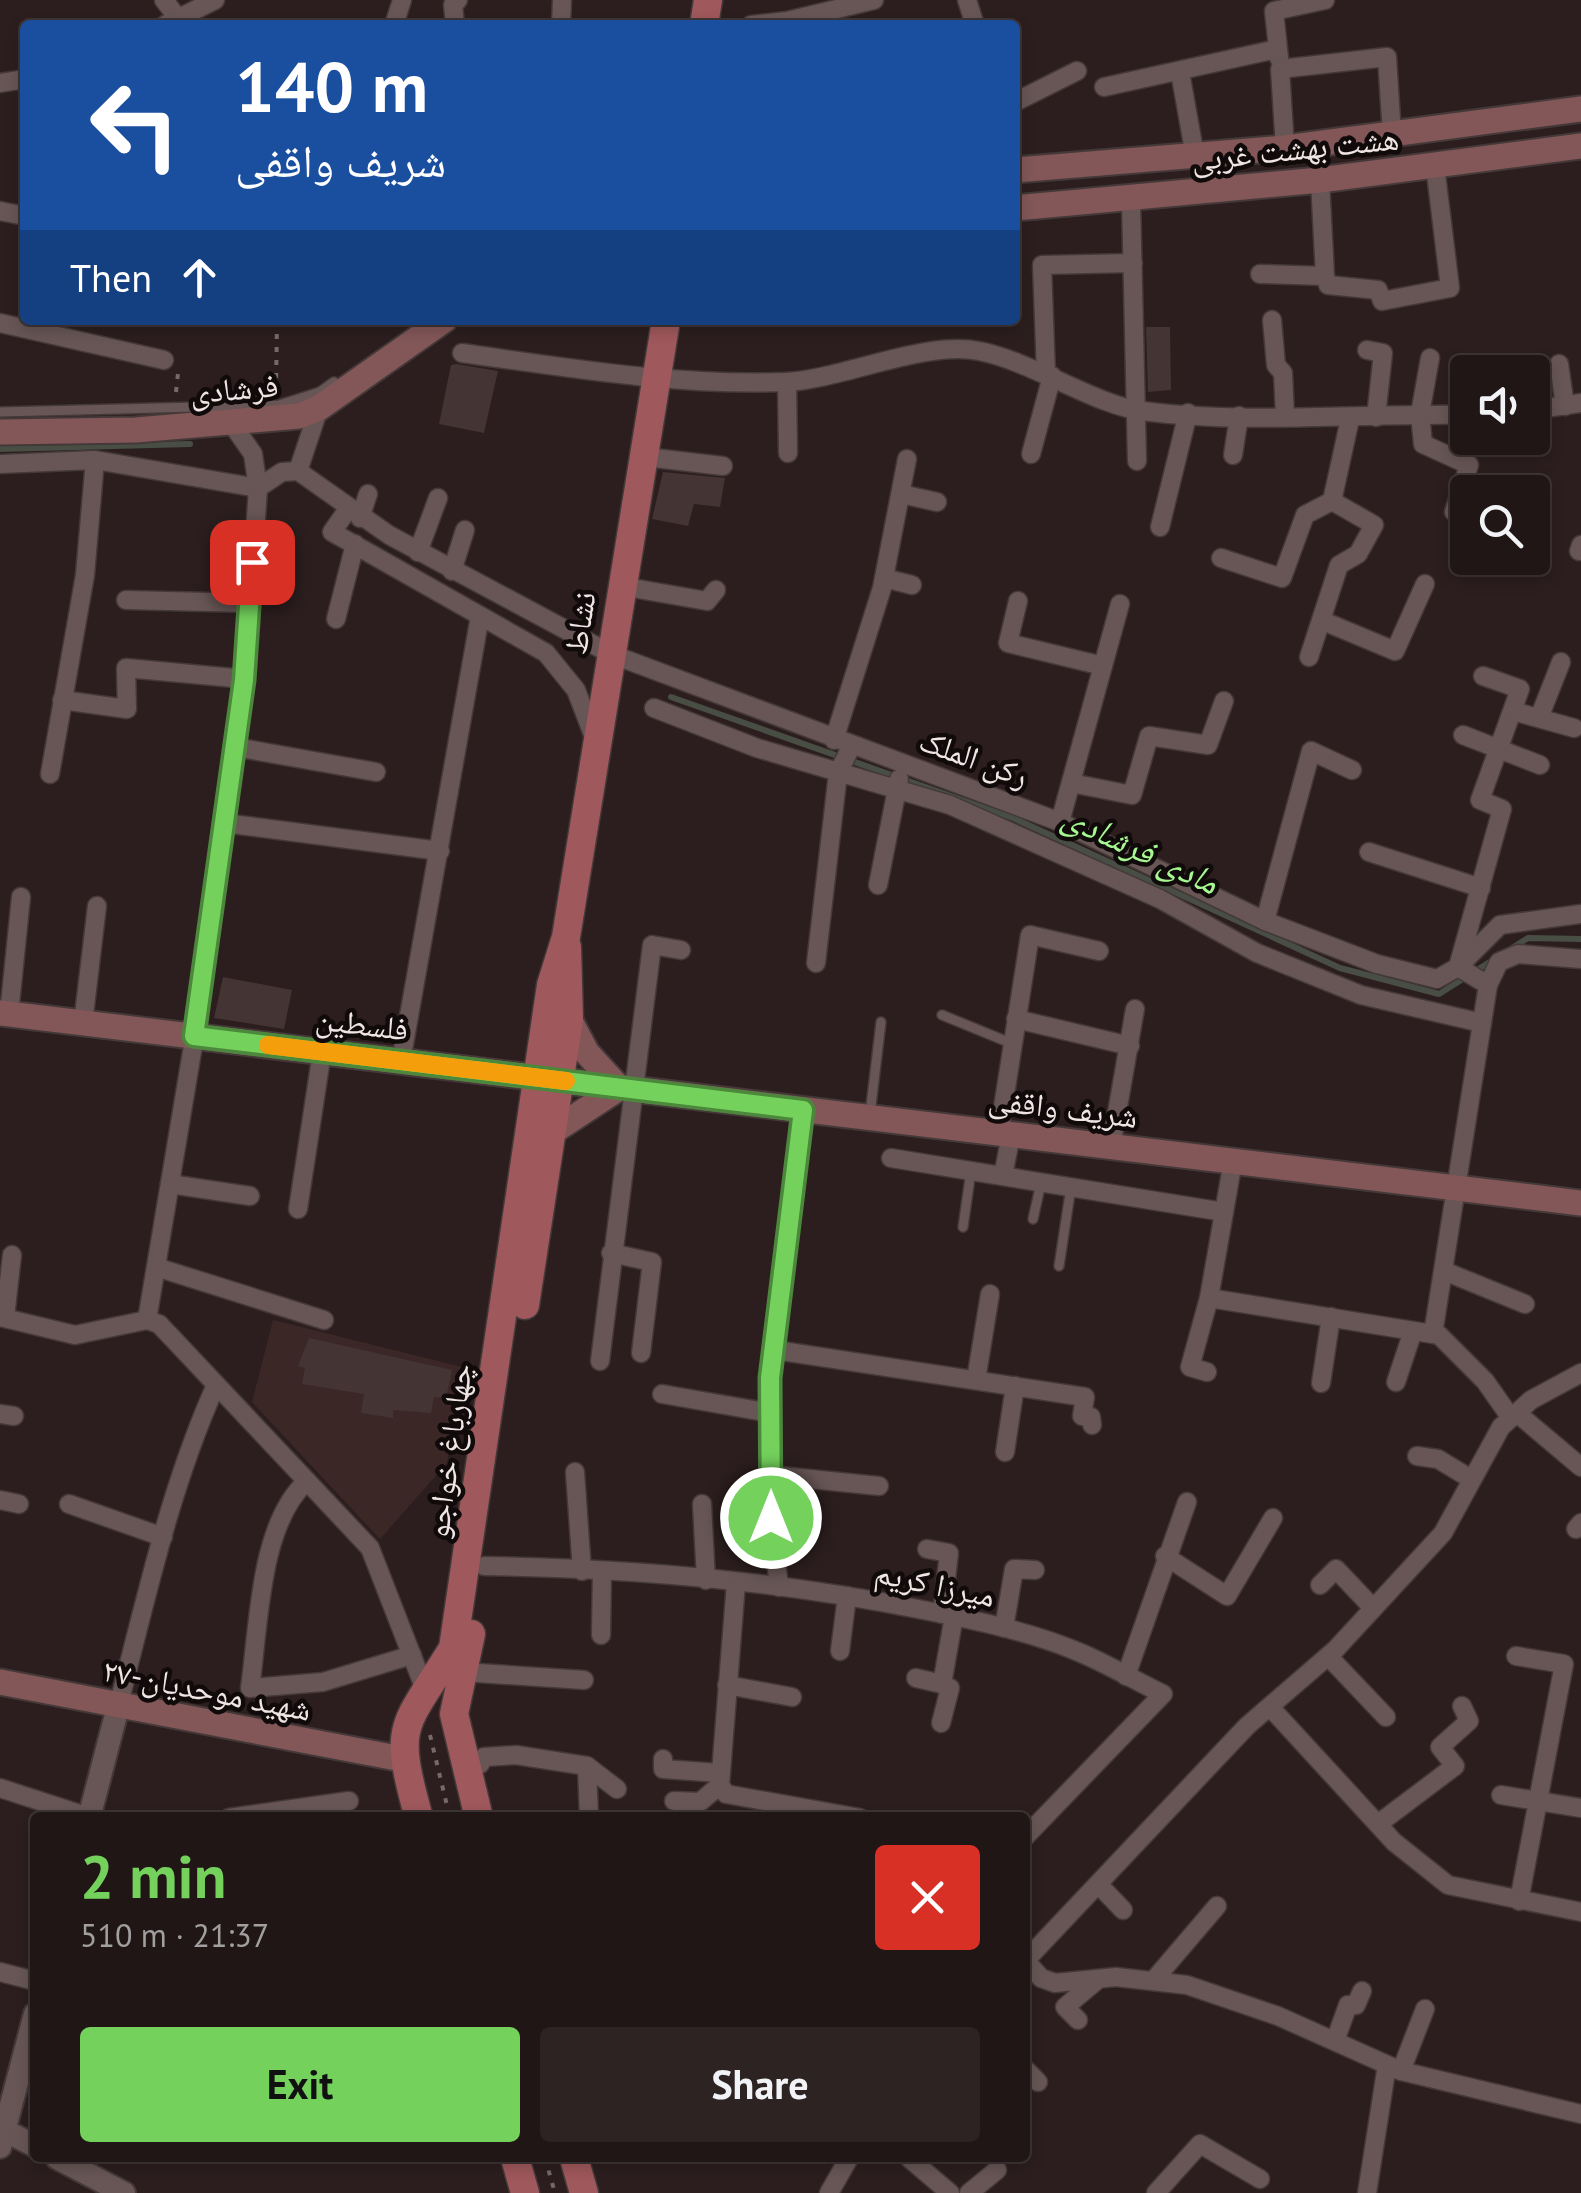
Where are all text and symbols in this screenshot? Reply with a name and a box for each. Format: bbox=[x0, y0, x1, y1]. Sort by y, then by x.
text: 140 m bbox=[235, 41, 428, 131]
icon: left bbox=[70, 60, 200, 190]
street label: هشت بهشت غربی bbox=[1189, 116, 1401, 180]
text: شریف واقفی bbox=[235, 131, 446, 189]
icon: ahead bbox=[172, 250, 227, 305]
text: Then bbox=[70, 253, 152, 302]
map controls bbox=[1450, 355, 1550, 575]
button: sound bbox=[1450, 355, 1550, 455]
street label: فرشادی bbox=[188, 363, 280, 413]
button: search bbox=[1450, 475, 1550, 575]
pin bbox=[210, 520, 295, 605]
icon: arrive bbox=[225, 535, 280, 590]
street label: نشاط bbox=[553, 589, 605, 657]
street label: رکن الملک bbox=[914, 718, 1035, 796]
water label: مادی فرشادی bbox=[1056, 792, 1227, 904]
street label: فلسطین bbox=[313, 997, 411, 1050]
street label: شریف واقفی bbox=[986, 1077, 1140, 1137]
street label: چهارباغ خواجو bbox=[415, 1361, 481, 1541]
position arrow bbox=[719, 1466, 823, 1570]
street label: میرزا کریم bbox=[871, 1550, 999, 1617]
street label: ۲۷-شهید موحدیان bbox=[99, 1648, 315, 1730]
text: 2 min bbox=[80, 1837, 226, 1915]
button: close bbox=[875, 1845, 980, 1950]
text: 510 m · 21:37 bbox=[80, 1914, 269, 1956]
button: Exit bbox=[80, 2027, 520, 2142]
button: Share bbox=[540, 2027, 980, 2142]

